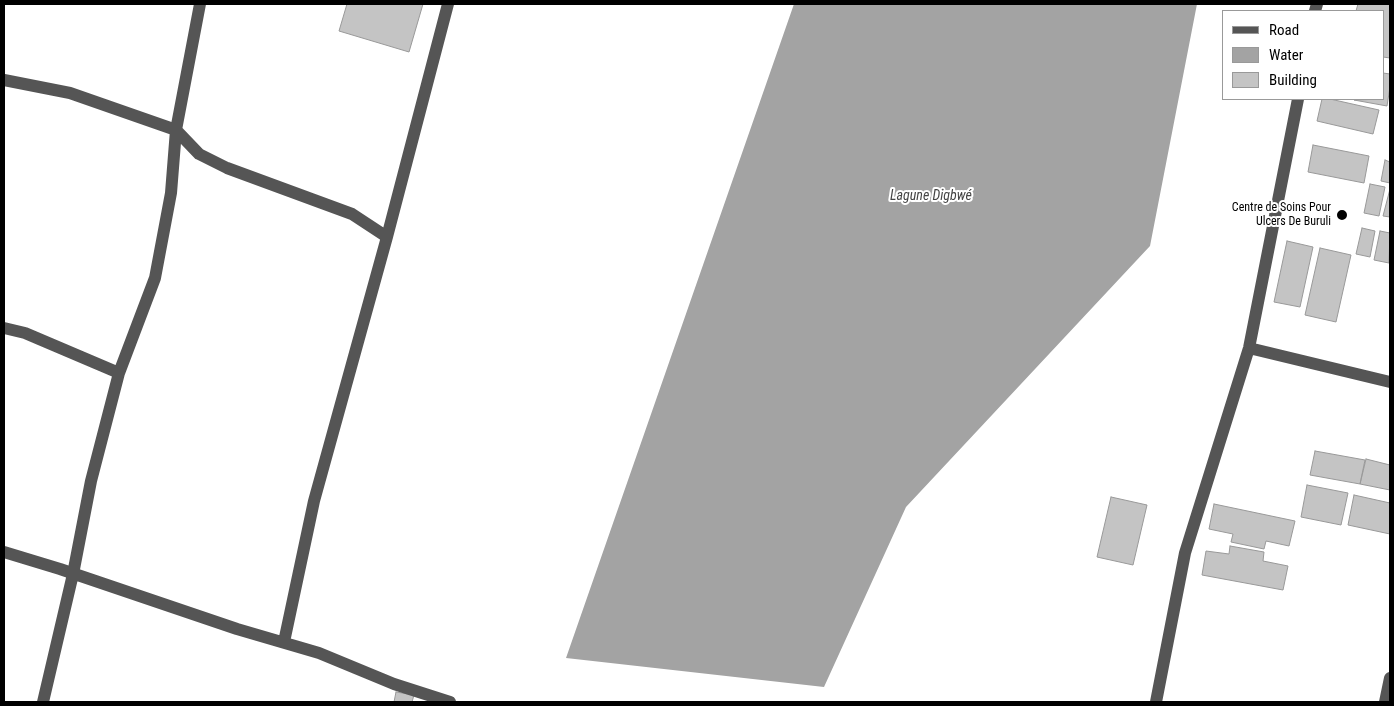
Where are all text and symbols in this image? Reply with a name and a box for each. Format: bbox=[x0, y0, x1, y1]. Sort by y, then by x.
legend bbox=[1222, 10, 1384, 100]
text: Road bbox=[1269, 21, 1299, 39]
text: Water bbox=[1269, 46, 1303, 64]
text: Building bbox=[1269, 71, 1317, 89]
water label: Lagune Digbwé bbox=[890, 188, 972, 204]
place label: Centre de Soins Pour Ulcers De Buruli bbox=[1232, 201, 1331, 229]
marker: Centre de Soins Pour Ulcers De Buruli bbox=[1335, 208, 1349, 222]

